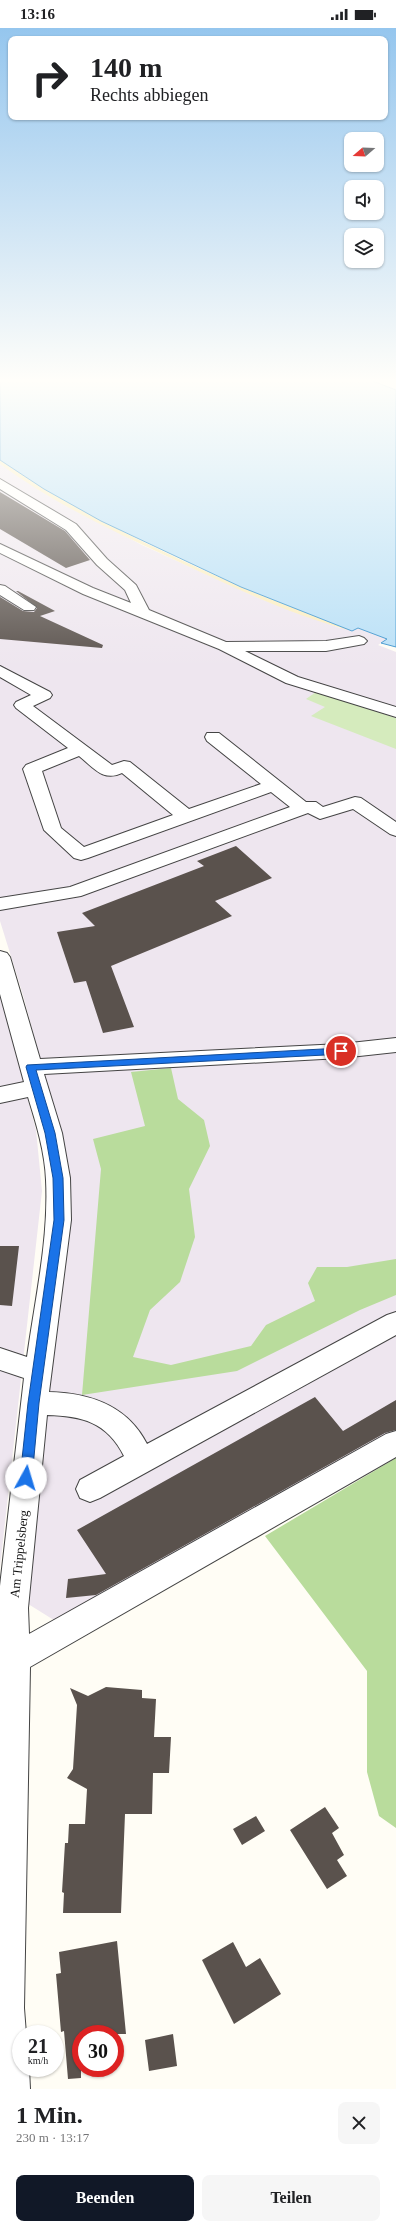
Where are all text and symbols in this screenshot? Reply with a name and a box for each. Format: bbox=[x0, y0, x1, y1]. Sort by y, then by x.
text: 13:16 bbox=[20, 6, 55, 22]
icon: right bbox=[24, 52, 76, 104]
text: 140 m bbox=[90, 52, 162, 83]
text: Rechts abbiegen bbox=[90, 85, 208, 105]
north arrow bbox=[344, 132, 384, 172]
map controls bbox=[344, 132, 384, 268]
button: sound bbox=[344, 180, 384, 220]
button: layers bbox=[344, 228, 384, 268]
pin bbox=[324, 1034, 358, 1068]
icon: arrive bbox=[330, 1040, 352, 1062]
position arrow bbox=[5, 1457, 47, 1499]
street label: Am Trippelsberg bbox=[7, 1509, 31, 1599]
speed limit sign: 30 bbox=[72, 2025, 124, 2077]
text: 21 bbox=[28, 2035, 48, 2057]
text: km/h bbox=[28, 2055, 48, 2066]
text: 1 Min. bbox=[16, 2102, 83, 2128]
button: close bbox=[338, 2102, 380, 2144]
text: 230 m · 13:17 bbox=[16, 2130, 89, 2145]
button: Beenden bbox=[16, 2175, 194, 2221]
button: Teilen bbox=[202, 2175, 380, 2221]

